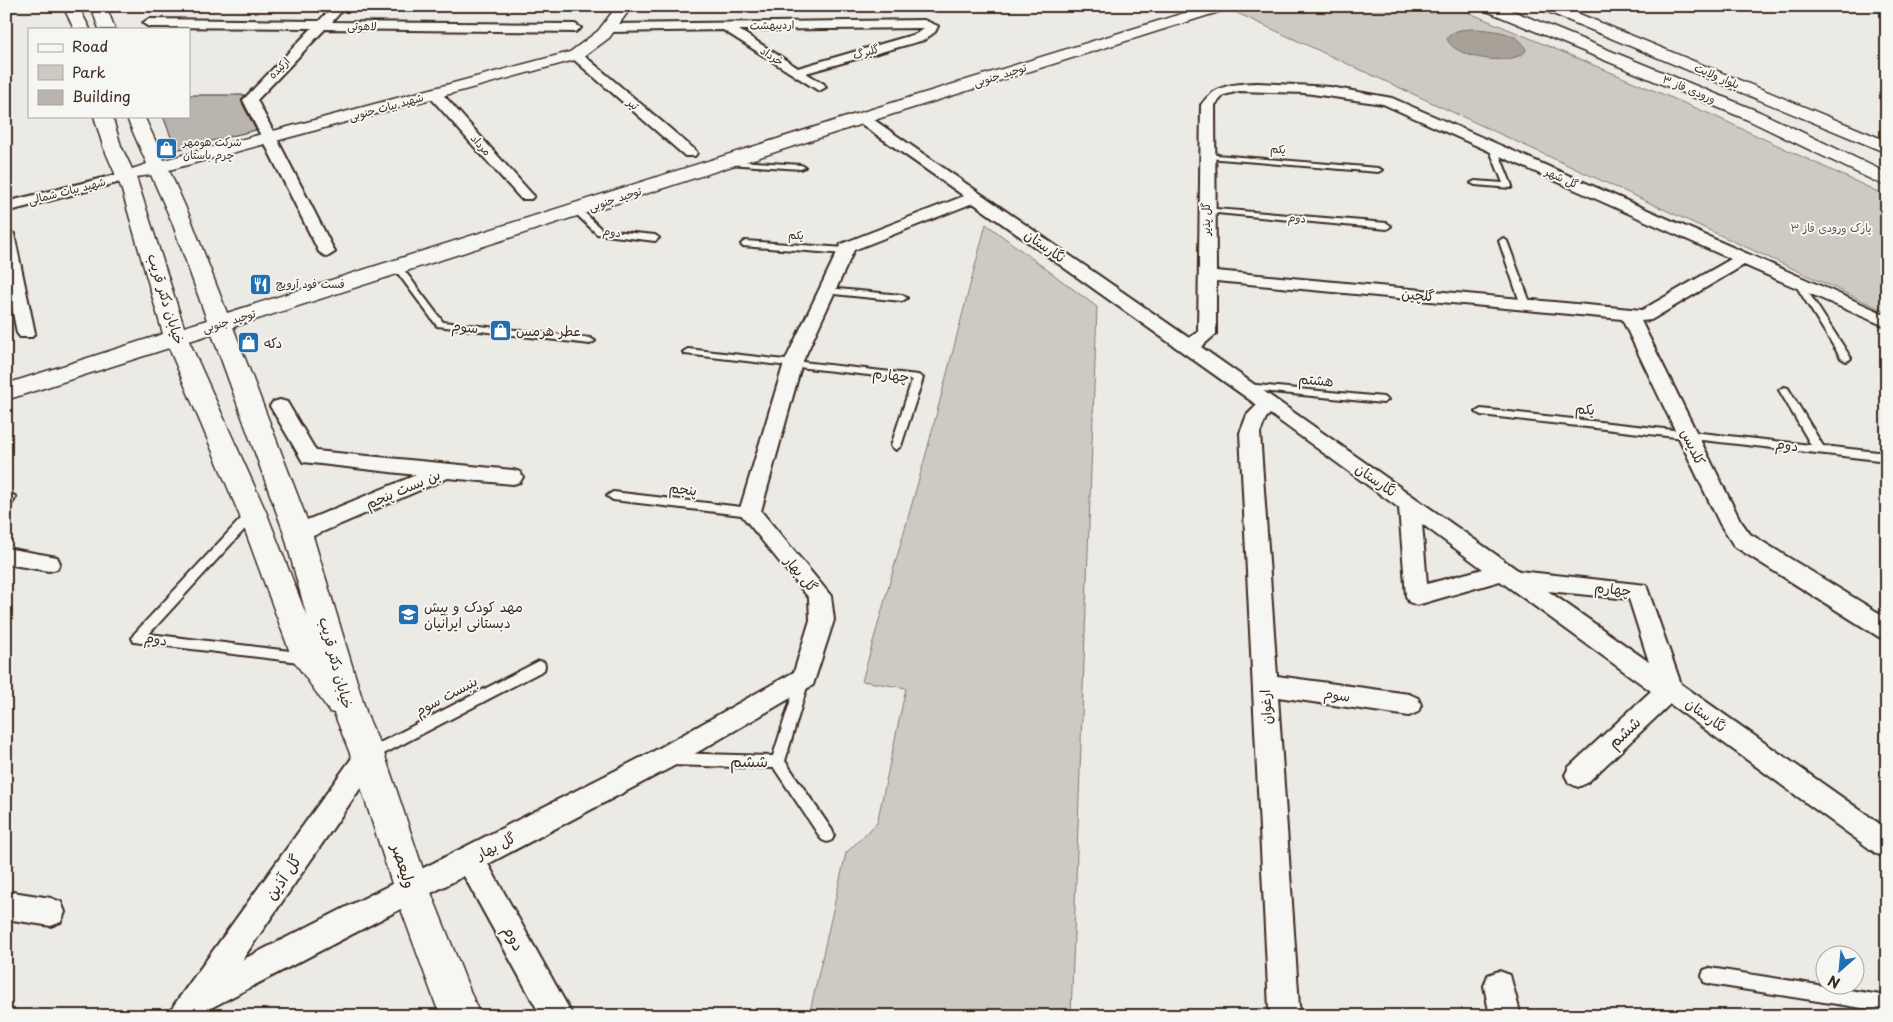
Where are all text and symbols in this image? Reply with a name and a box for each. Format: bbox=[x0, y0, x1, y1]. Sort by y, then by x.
street label: اردیبهشت bbox=[750, 16, 794, 33]
street label: لاهوتی bbox=[347, 17, 377, 34]
legend bbox=[28, 28, 190, 118]
text: Road bbox=[72, 34, 108, 57]
street label: گلبرگ bbox=[851, 40, 881, 63]
street label: خرداد bbox=[757, 42, 787, 70]
street label: ارکیده bbox=[264, 53, 293, 82]
street label: توحید جنوبی bbox=[971, 58, 1029, 91]
street label: بلوار ولایت bbox=[1692, 58, 1742, 93]
text: Park bbox=[72, 60, 106, 83]
street label: ورودی فاز ۳ bbox=[1660, 70, 1718, 107]
text: Building bbox=[72, 84, 131, 107]
street label: شهید بیات جنوبی bbox=[347, 88, 425, 125]
street label: تیر bbox=[623, 93, 644, 114]
street label: مرداد bbox=[467, 130, 496, 159]
place label: شرکت هومهر چرم باستان bbox=[182, 133, 242, 164]
shop icon: شرکت هومهر چرم باستان bbox=[155, 136, 179, 160]
street label: یکم bbox=[1269, 139, 1287, 159]
street label: گل شهر bbox=[1542, 162, 1582, 193]
street label: شهید بیات شمالی bbox=[26, 173, 107, 208]
street label: توحید جنوبی bbox=[586, 182, 644, 215]
street label: گل پذیر bbox=[1197, 202, 1214, 236]
street label: دوم bbox=[1287, 208, 1307, 228]
park label: پارک ورودی فاز ۳ bbox=[1791, 219, 1871, 236]
street label: دوم bbox=[602, 222, 622, 242]
street label: نگارستان bbox=[1020, 224, 1070, 267]
street label: یکم bbox=[788, 225, 804, 245]
street label: خیابان دکتر قریب bbox=[143, 251, 190, 347]
restaurant icon: فست فود آرویچ bbox=[248, 272, 272, 296]
place label: فست فود آرویچ bbox=[276, 275, 345, 292]
street label: گلچین bbox=[1401, 283, 1435, 306]
street label: توحید جنوبی bbox=[200, 304, 258, 337]
street label: سوم bbox=[451, 315, 479, 340]
shop icon: عطر هرمس bbox=[488, 319, 512, 343]
place label: عطر هرمس bbox=[516, 320, 581, 341]
shop icon: دکه bbox=[236, 331, 260, 355]
place label: دکه bbox=[264, 332, 282, 353]
street label: چهارم bbox=[871, 362, 911, 388]
street label: هشتم bbox=[1297, 367, 1335, 393]
street label: یکم bbox=[1574, 397, 1596, 421]
street label: کلدیس bbox=[1676, 425, 1711, 469]
street label: دوم bbox=[1774, 433, 1800, 457]
street label: نگارستان bbox=[1351, 458, 1401, 501]
street label: بن بست پنجم bbox=[362, 463, 444, 515]
street label: پنجم bbox=[668, 476, 698, 502]
street label: گل بهار bbox=[779, 550, 823, 596]
street label: چهارم bbox=[1593, 576, 1633, 602]
place label: مهد کودک و پیش دبستانی ایرانیان bbox=[424, 596, 523, 633]
school or university icon: مهد کودک و پیش دبستانی ایرانیان bbox=[396, 603, 420, 627]
street label: خیابان دکتر قریب bbox=[314, 615, 359, 711]
street label: دوم bbox=[143, 626, 169, 652]
street label: بنبست سوم bbox=[411, 670, 482, 723]
street label: سوم bbox=[1322, 682, 1352, 709]
street label: ارغوان bbox=[1254, 689, 1277, 725]
street label: نگارستان bbox=[1682, 693, 1731, 737]
street label: ششم bbox=[1601, 710, 1647, 754]
street label: ششم bbox=[730, 748, 768, 774]
street label: گل بهار bbox=[471, 827, 519, 865]
street label: ولیعصر bbox=[386, 839, 423, 891]
street label: گل آذین bbox=[258, 849, 307, 904]
street label: دوم bbox=[496, 920, 532, 956]
north arrow bbox=[1816, 944, 1866, 994]
text: N bbox=[1824, 970, 1844, 994]

